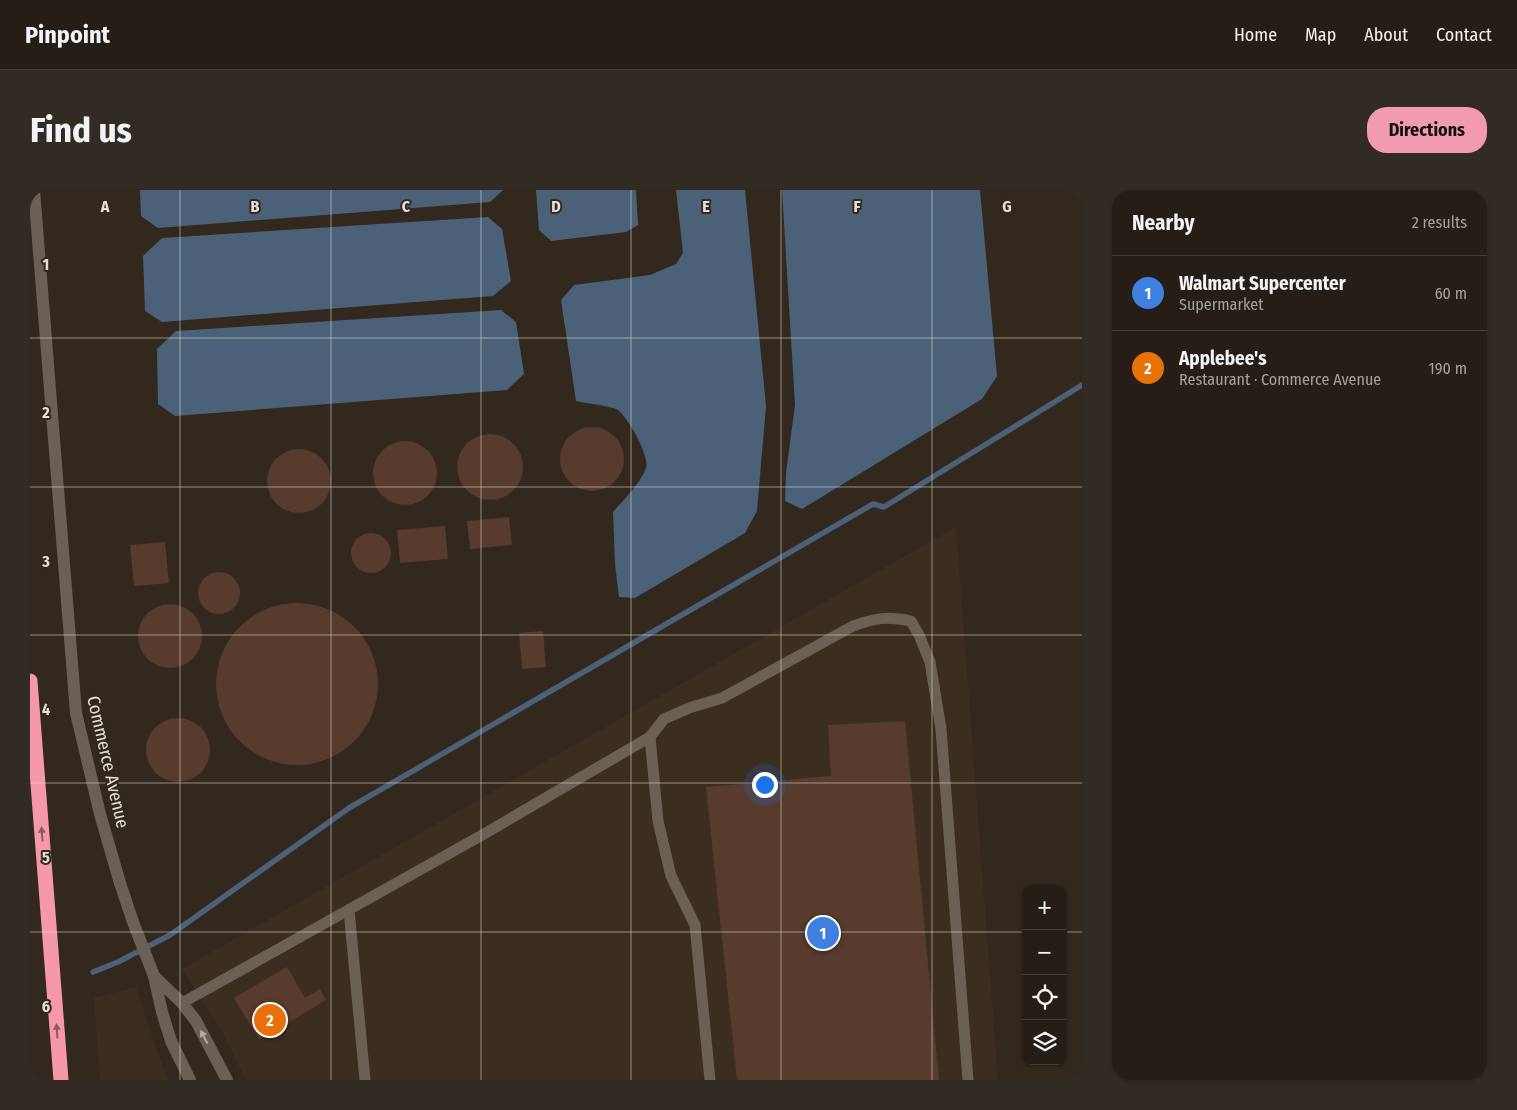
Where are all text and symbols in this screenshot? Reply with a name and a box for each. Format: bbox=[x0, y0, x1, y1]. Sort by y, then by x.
text: Pinpoint bbox=[25, 21, 110, 49]
text: Home bbox=[1234, 24, 1277, 46]
text: Map bbox=[1305, 24, 1336, 46]
text: About bbox=[1364, 24, 1408, 46]
text: Contact bbox=[1436, 24, 1492, 46]
button: Directions bbox=[1367, 107, 1487, 153]
text: Find us bbox=[30, 109, 132, 151]
text: A bbox=[100, 197, 110, 216]
text: B bbox=[251, 197, 260, 216]
text: C bbox=[402, 197, 411, 216]
text: D bbox=[551, 197, 561, 216]
text: E bbox=[702, 197, 710, 216]
text: F bbox=[853, 197, 861, 216]
text: G bbox=[1002, 197, 1012, 216]
text: Nearby bbox=[1132, 210, 1194, 236]
text: 2 results bbox=[1412, 213, 1467, 232]
text: 1 bbox=[43, 255, 49, 274]
text: Walmart Supercenter bbox=[1179, 272, 1346, 295]
text: 1 bbox=[1145, 284, 1151, 303]
text: 60 m bbox=[1435, 284, 1467, 303]
text: Supermarket bbox=[1179, 295, 1263, 314]
text: Applebee's bbox=[1179, 347, 1266, 370]
text: 2 bbox=[1144, 359, 1152, 378]
text: 190 m bbox=[1429, 359, 1467, 378]
text: Restaurant · Commerce Avenue bbox=[1179, 370, 1381, 389]
text: 2 bbox=[41, 403, 50, 422]
text: 3 bbox=[41, 552, 50, 571]
street label: Commerce Avenue bbox=[82, 694, 134, 830]
text: 4 bbox=[42, 700, 50, 719]
your location bbox=[752, 772, 778, 798]
one-way arrow bbox=[37, 826, 45, 842]
text: 5 bbox=[42, 848, 50, 867]
map controls bbox=[1022, 885, 1067, 1065]
button: + bbox=[1022, 885, 1067, 930]
pin: 1 bbox=[807, 914, 839, 952]
button: − bbox=[1022, 930, 1067, 975]
button: locate bbox=[1022, 975, 1067, 1020]
text: 6 bbox=[42, 997, 50, 1016]
pin: 2 bbox=[254, 1001, 286, 1039]
button: layers bbox=[1022, 1020, 1067, 1065]
one-way arrow bbox=[53, 1023, 61, 1039]
one-way arrow bbox=[200, 1030, 209, 1044]

